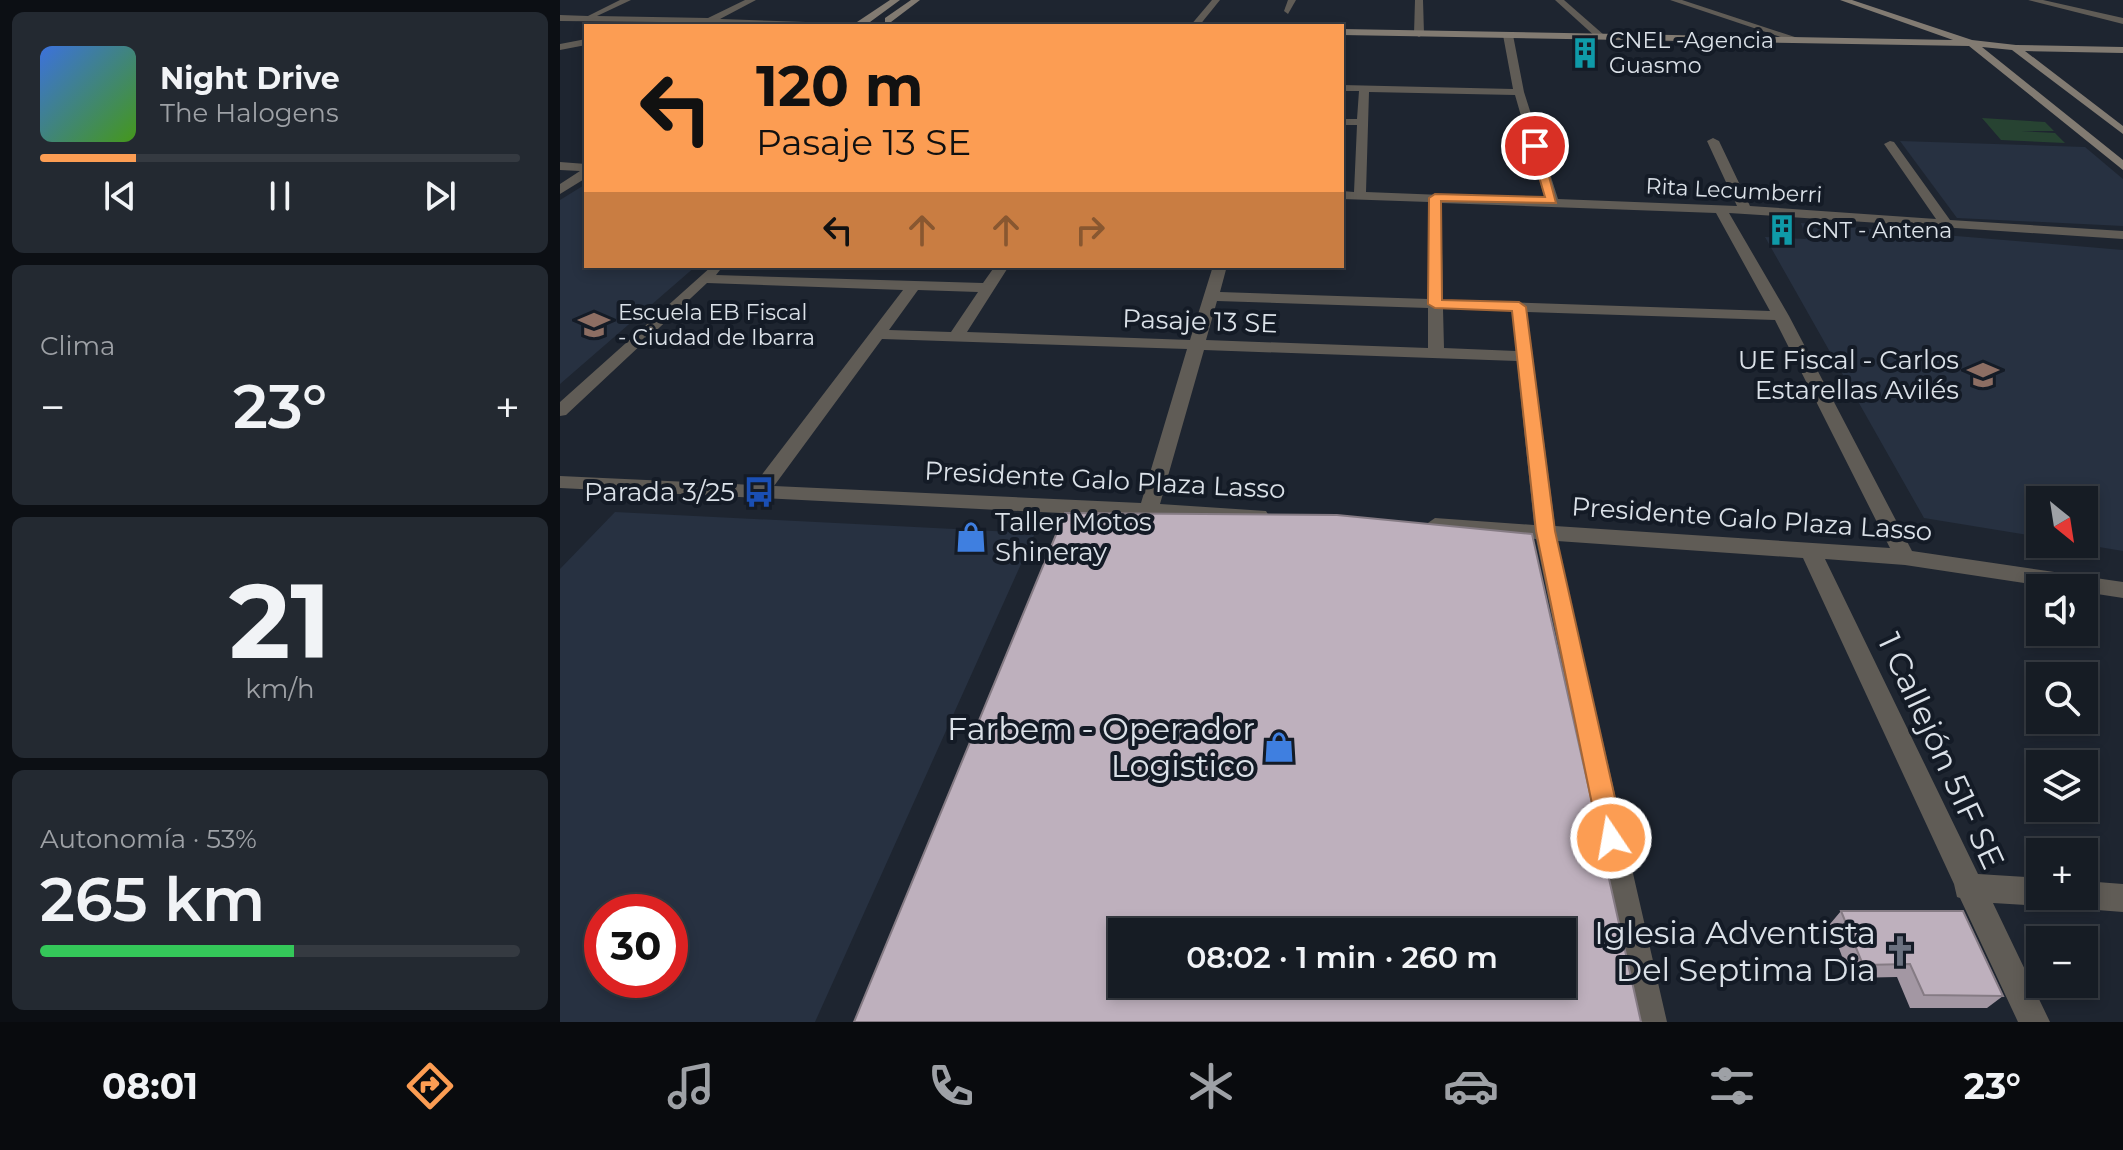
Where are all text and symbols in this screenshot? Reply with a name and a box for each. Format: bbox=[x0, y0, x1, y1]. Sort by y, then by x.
place label: CNEL -Agencia Guasmo bbox=[1609, 27, 1774, 79]
building icon: CNEL -Agencia Guasmo bbox=[1568, 36, 1602, 70]
text: 120 m bbox=[756, 52, 924, 120]
icon: left bbox=[624, 56, 728, 160]
text: Night Drive bbox=[160, 60, 340, 97]
text: The Halogens bbox=[160, 97, 339, 129]
pin bbox=[1501, 112, 1569, 180]
text: Pasaje 13 SE bbox=[756, 120, 971, 164]
icon: arrive bbox=[1513, 124, 1557, 168]
street label: Rita Lecumberri bbox=[1645, 172, 1823, 209]
icon: previous bbox=[98, 174, 142, 218]
icon: pause bbox=[258, 174, 302, 218]
icon: next bbox=[418, 174, 462, 218]
icon: left bbox=[816, 208, 860, 252]
icon: ahead bbox=[900, 208, 944, 252]
icon: ahead bbox=[984, 208, 1028, 252]
icon: right bbox=[1068, 208, 1112, 252]
building icon: CNT - Antena bbox=[1765, 213, 1799, 247]
place label: CNT - Antena bbox=[1806, 217, 1952, 244]
place label: Escuela EB Fiscal - Ciudad de Ibarra bbox=[618, 299, 815, 351]
street label: Pasaje 13 SE bbox=[1122, 302, 1278, 340]
school or university icon: Escuela EB Fiscal - Ciudad de Ibarra bbox=[577, 308, 611, 342]
text: Clima bbox=[40, 330, 115, 362]
place label: UE Fiscal - Carlos Estarellas Avilés bbox=[1738, 344, 1959, 406]
school or university icon: UE Fiscal - Carlos Estarellas Avilés bbox=[1966, 358, 2000, 392]
text: 23° bbox=[233, 370, 327, 443]
text: − bbox=[40, 380, 65, 434]
text: + bbox=[495, 380, 520, 434]
street label: Presidente Galo Plaza Lasso bbox=[924, 455, 1286, 505]
bus stop icon: Parada 3/25 bbox=[742, 475, 776, 509]
place label: Parada 3/25 bbox=[584, 476, 735, 508]
north arrow bbox=[2026, 486, 2098, 558]
map controls bbox=[2026, 486, 2098, 998]
street label: Presidente Galo Plaza Lasso bbox=[1571, 490, 1933, 548]
place label: Taller Motos Shineray bbox=[995, 506, 1152, 568]
shop icon: Taller Motos Shineray bbox=[954, 520, 988, 554]
text: 21 bbox=[229, 557, 331, 684]
button: sound bbox=[2026, 574, 2098, 646]
street label: 1 Callejón 51F SE bbox=[1870, 627, 2013, 875]
button: search bbox=[2026, 662, 2098, 734]
text: km/h bbox=[245, 673, 315, 705]
place label: Farbem - Operador Logistico bbox=[947, 709, 1255, 785]
shop icon: Farbem - Operador Logistico bbox=[1262, 730, 1296, 764]
button: layers bbox=[2026, 750, 2098, 822]
position arrow bbox=[1569, 796, 1653, 880]
text: Autonomía · 53% bbox=[40, 823, 257, 855]
button: + bbox=[2026, 838, 2098, 910]
text: 265 km bbox=[40, 863, 265, 936]
speed limit sign: 30 bbox=[584, 894, 688, 998]
place label: Iglesia Adventista Del Septima Dia bbox=[1594, 913, 1876, 989]
button: − bbox=[2026, 926, 2098, 998]
church icon: Iglesia Adventista Del Septima Dia bbox=[1883, 934, 1917, 968]
text: 08:02 · 1 min · 260 m bbox=[1186, 939, 1498, 976]
icon: directions bbox=[402, 1058, 458, 1114]
icon: music bbox=[663, 1058, 719, 1114]
icon: phone bbox=[923, 1058, 979, 1114]
icon: climate bbox=[1183, 1058, 1239, 1114]
icon: car bbox=[1443, 1058, 1499, 1114]
icon: filters bbox=[1704, 1058, 1760, 1114]
text: 08:01 bbox=[102, 1064, 198, 1108]
text: 23° bbox=[1964, 1064, 2021, 1108]

